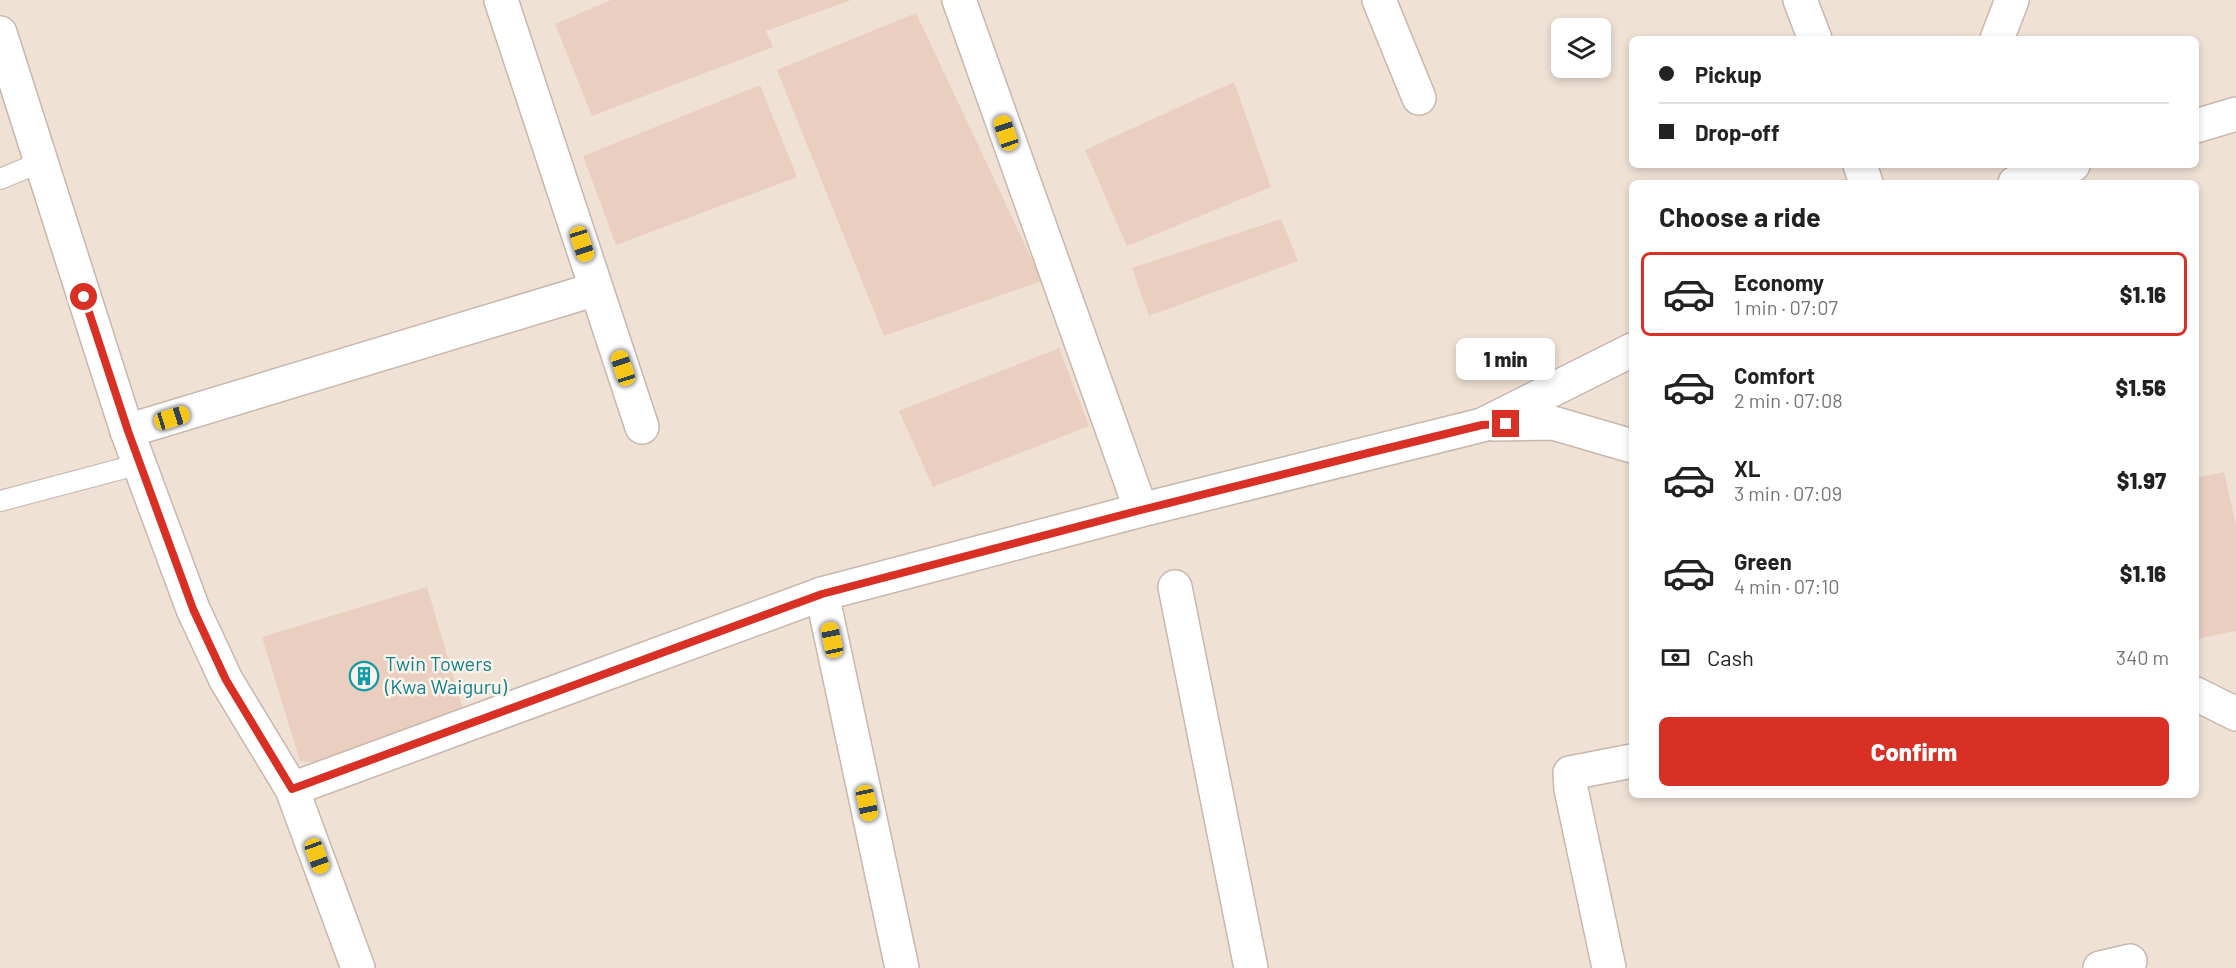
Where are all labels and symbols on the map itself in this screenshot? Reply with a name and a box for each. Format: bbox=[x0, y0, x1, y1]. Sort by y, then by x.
car bbox=[992, 113, 1020, 153]
car bbox=[568, 224, 596, 264]
route start bbox=[70, 283, 97, 310]
callout: 1 min bbox=[1456, 337, 1556, 379]
car bbox=[609, 348, 637, 388]
car bbox=[152, 404, 192, 432]
route end bbox=[1492, 410, 1519, 437]
car bbox=[819, 621, 845, 659]
place label: Twin Towers (Kwa Waiguru) bbox=[384, 651, 508, 698]
building icon: Twin Towers (Kwa Waiguru) bbox=[348, 660, 380, 692]
car bbox=[854, 784, 880, 822]
car bbox=[302, 836, 332, 876]

